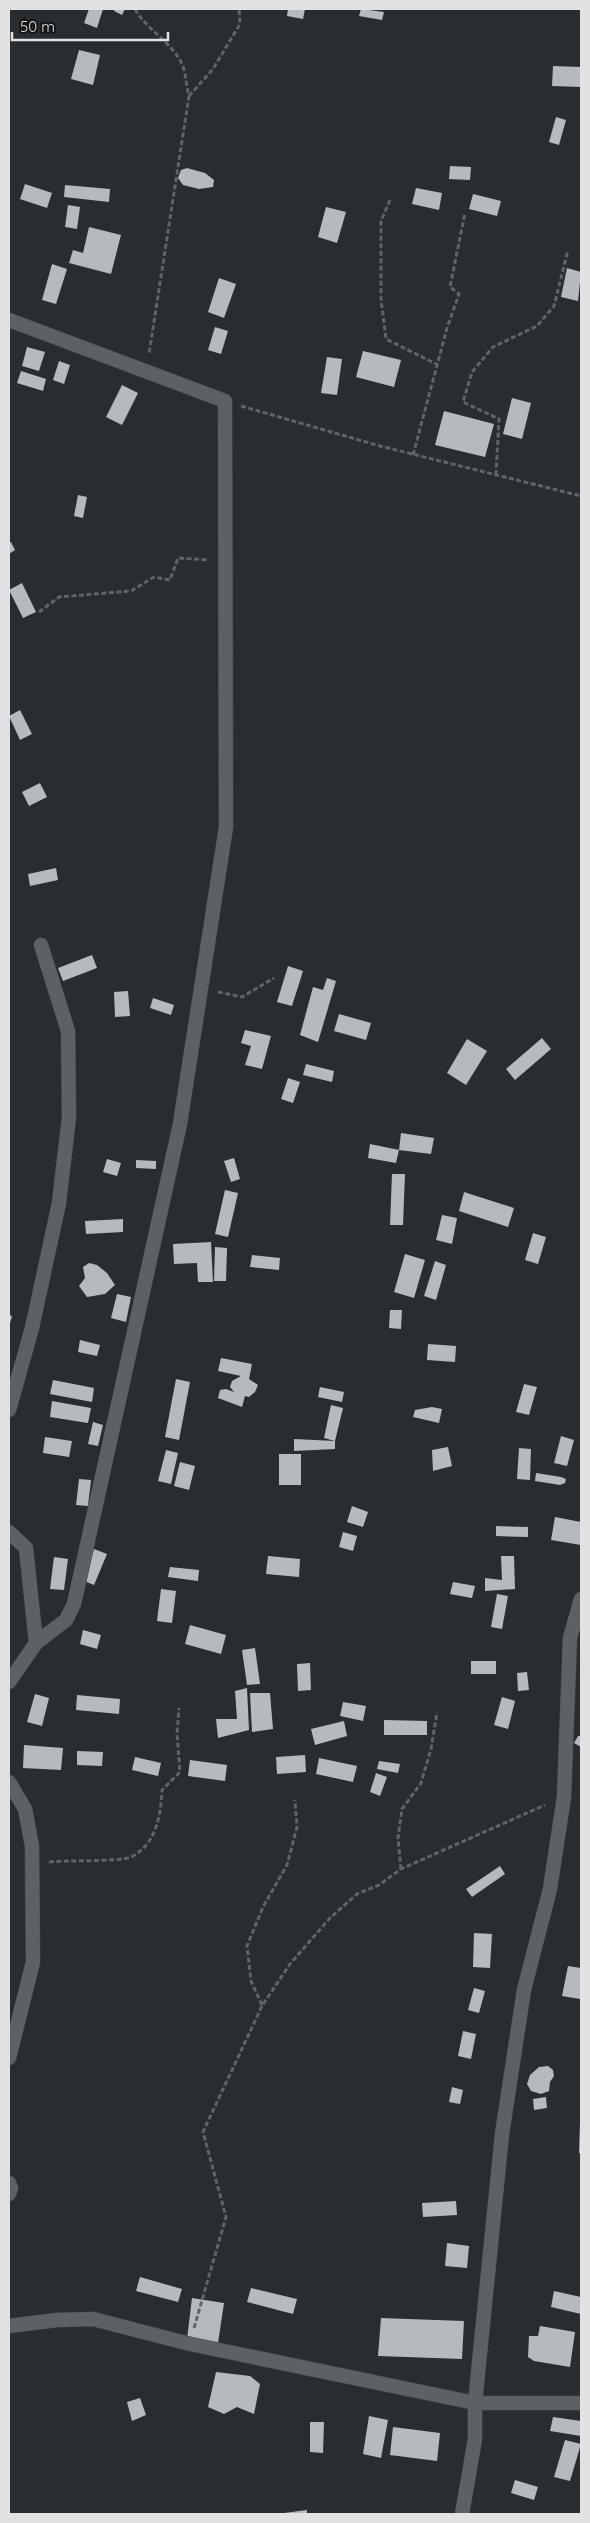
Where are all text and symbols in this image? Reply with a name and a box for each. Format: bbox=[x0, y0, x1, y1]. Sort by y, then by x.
scale bar bbox=[12, 10, 169, 42]
text: 50 m bbox=[20, 17, 55, 36]

